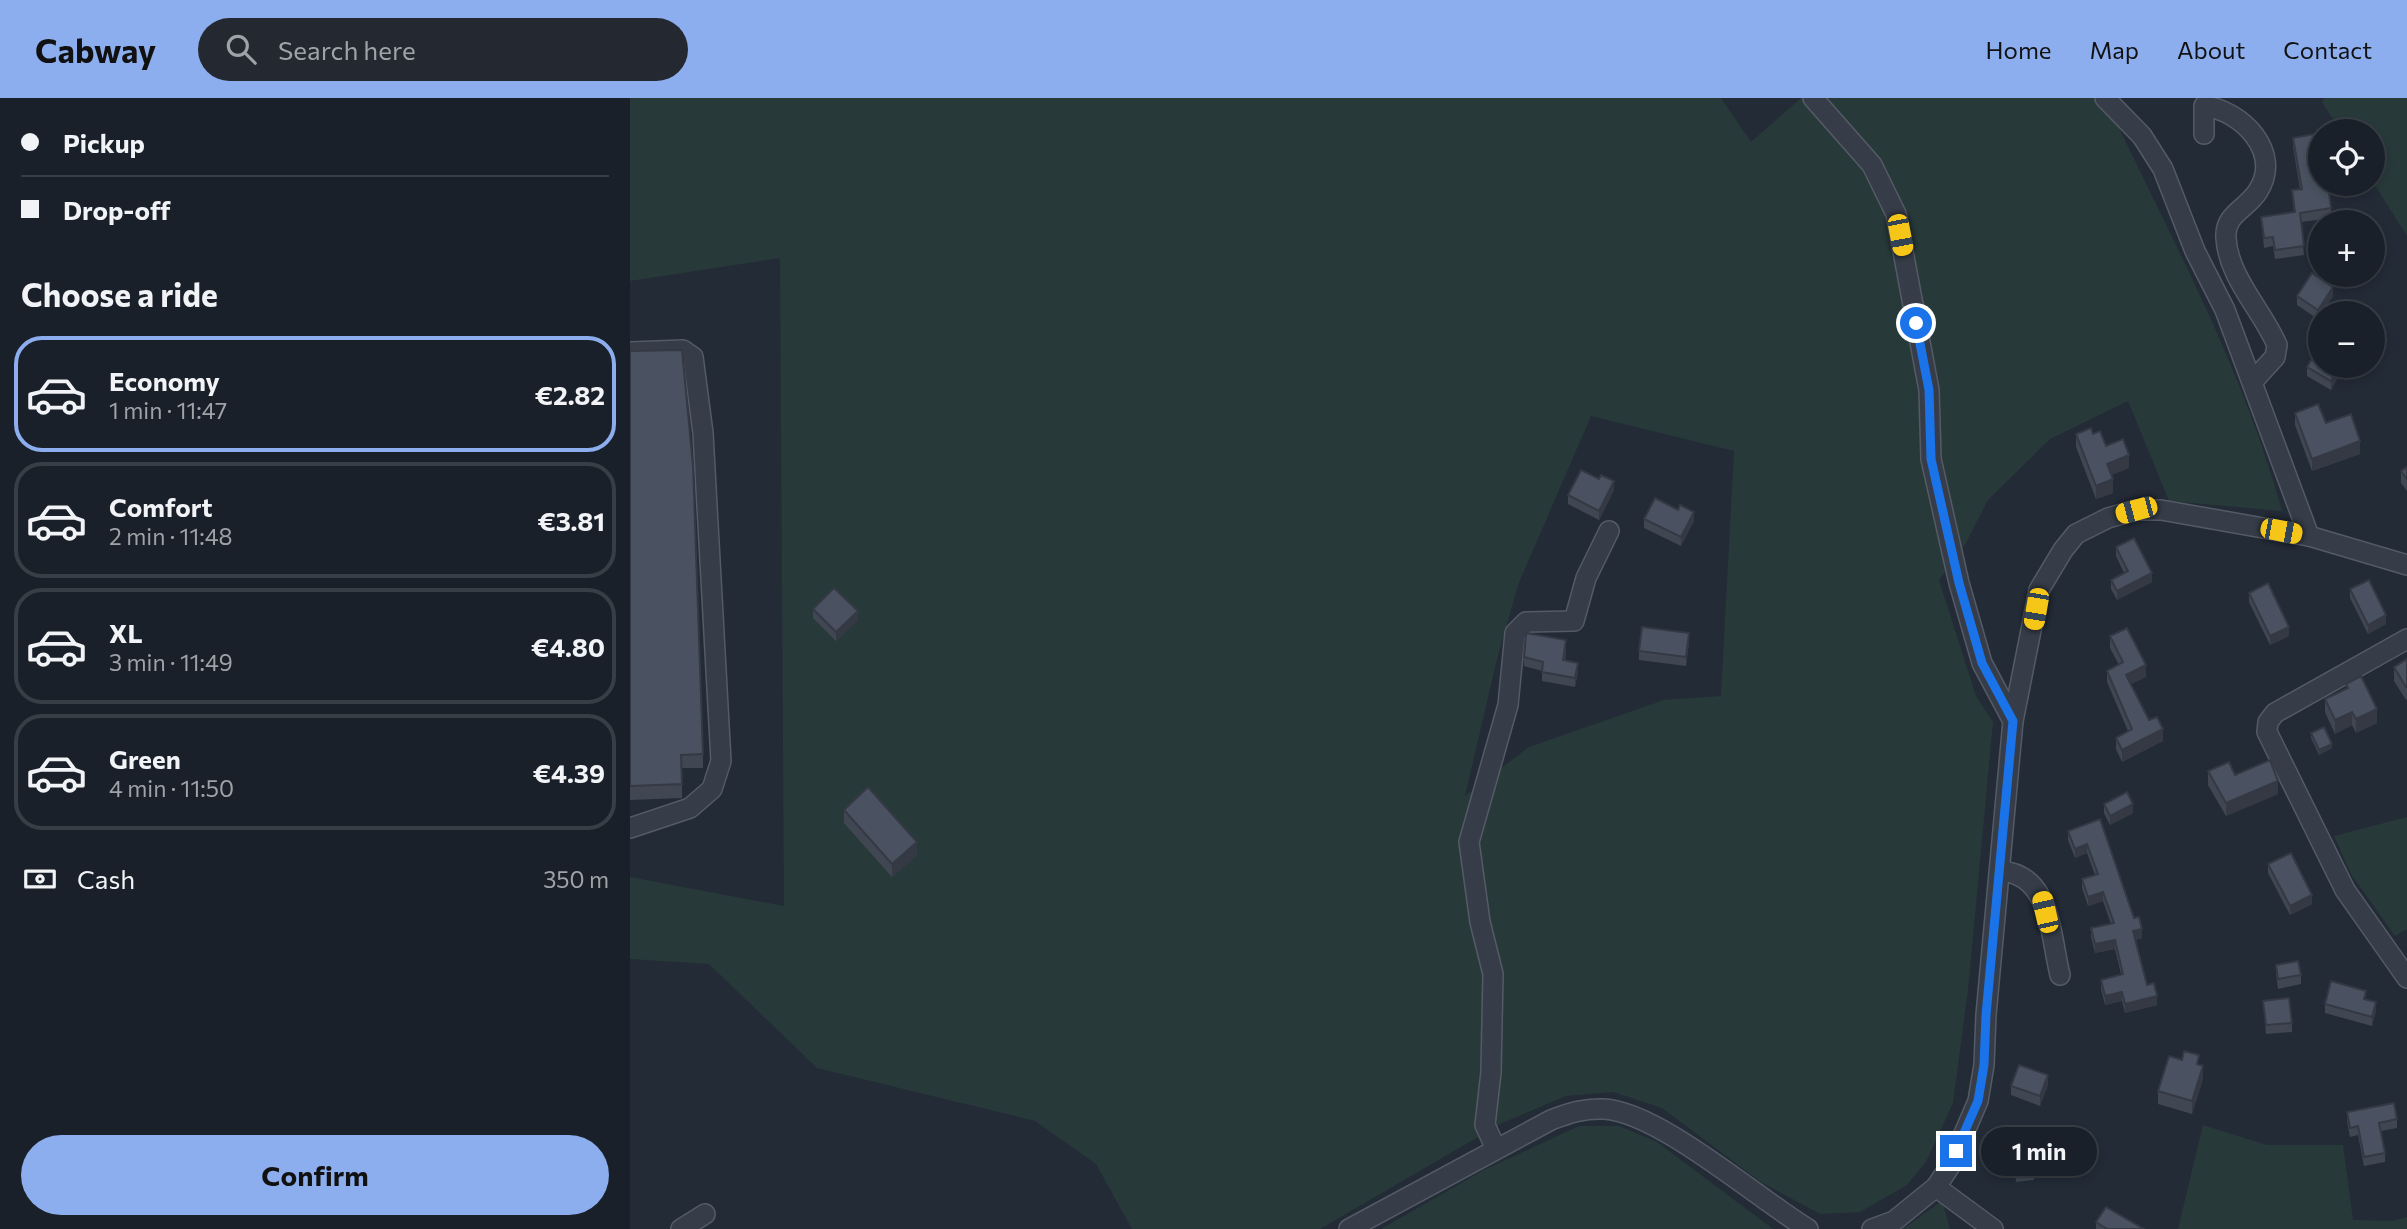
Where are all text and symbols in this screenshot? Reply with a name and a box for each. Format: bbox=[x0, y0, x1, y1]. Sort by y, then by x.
search box bbox=[198, 18, 688, 81]
text: Cabway bbox=[35, 29, 156, 70]
icon: search bbox=[222, 30, 260, 68]
text: Search here bbox=[278, 34, 416, 65]
text: Home bbox=[1986, 35, 2052, 64]
text: Map bbox=[2090, 35, 2139, 64]
text: About bbox=[2177, 35, 2245, 64]
text: Contact bbox=[2283, 35, 2372, 64]
map controls bbox=[2308, 119, 2385, 378]
button: locate bbox=[2308, 119, 2385, 196]
text: Pickup bbox=[63, 127, 145, 158]
text: Drop-off bbox=[63, 194, 170, 225]
button: + bbox=[2308, 210, 2385, 287]
car bbox=[1886, 212, 1915, 258]
text: Choose a ride bbox=[21, 274, 218, 314]
button: − bbox=[2308, 301, 2385, 378]
route start bbox=[1900, 307, 1932, 339]
icon: car bbox=[25, 363, 88, 426]
text: Economy bbox=[109, 365, 220, 396]
text: €2.82 bbox=[535, 379, 605, 410]
text: 1 min · 11:47 bbox=[109, 396, 227, 424]
icon: car bbox=[25, 489, 88, 552]
text: Comfort bbox=[109, 491, 212, 522]
car bbox=[2113, 494, 2160, 526]
text: €3.81 bbox=[538, 505, 605, 536]
car bbox=[2259, 517, 2304, 545]
text: 2 min · 11:48 bbox=[109, 522, 232, 550]
car bbox=[2023, 586, 2050, 632]
icon: car bbox=[25, 615, 88, 678]
text: XL bbox=[109, 617, 143, 648]
text: €4.80 bbox=[531, 631, 605, 662]
text: 3 min · 11:49 bbox=[109, 648, 233, 676]
icon: car bbox=[25, 741, 88, 804]
text: Green bbox=[109, 743, 181, 774]
text: €4.39 bbox=[533, 757, 605, 788]
text: 4 min · 11:50 bbox=[109, 774, 234, 802]
icon: cash bbox=[21, 860, 59, 898]
text: Cash bbox=[77, 863, 135, 894]
text: 350 m bbox=[543, 865, 609, 893]
car bbox=[2031, 889, 2060, 935]
callout: 1 min bbox=[1980, 1126, 2096, 1176]
button: Confirm bbox=[21, 1135, 609, 1215]
route end bbox=[1940, 1135, 1972, 1167]
text: 1 min bbox=[2012, 1137, 2066, 1165]

